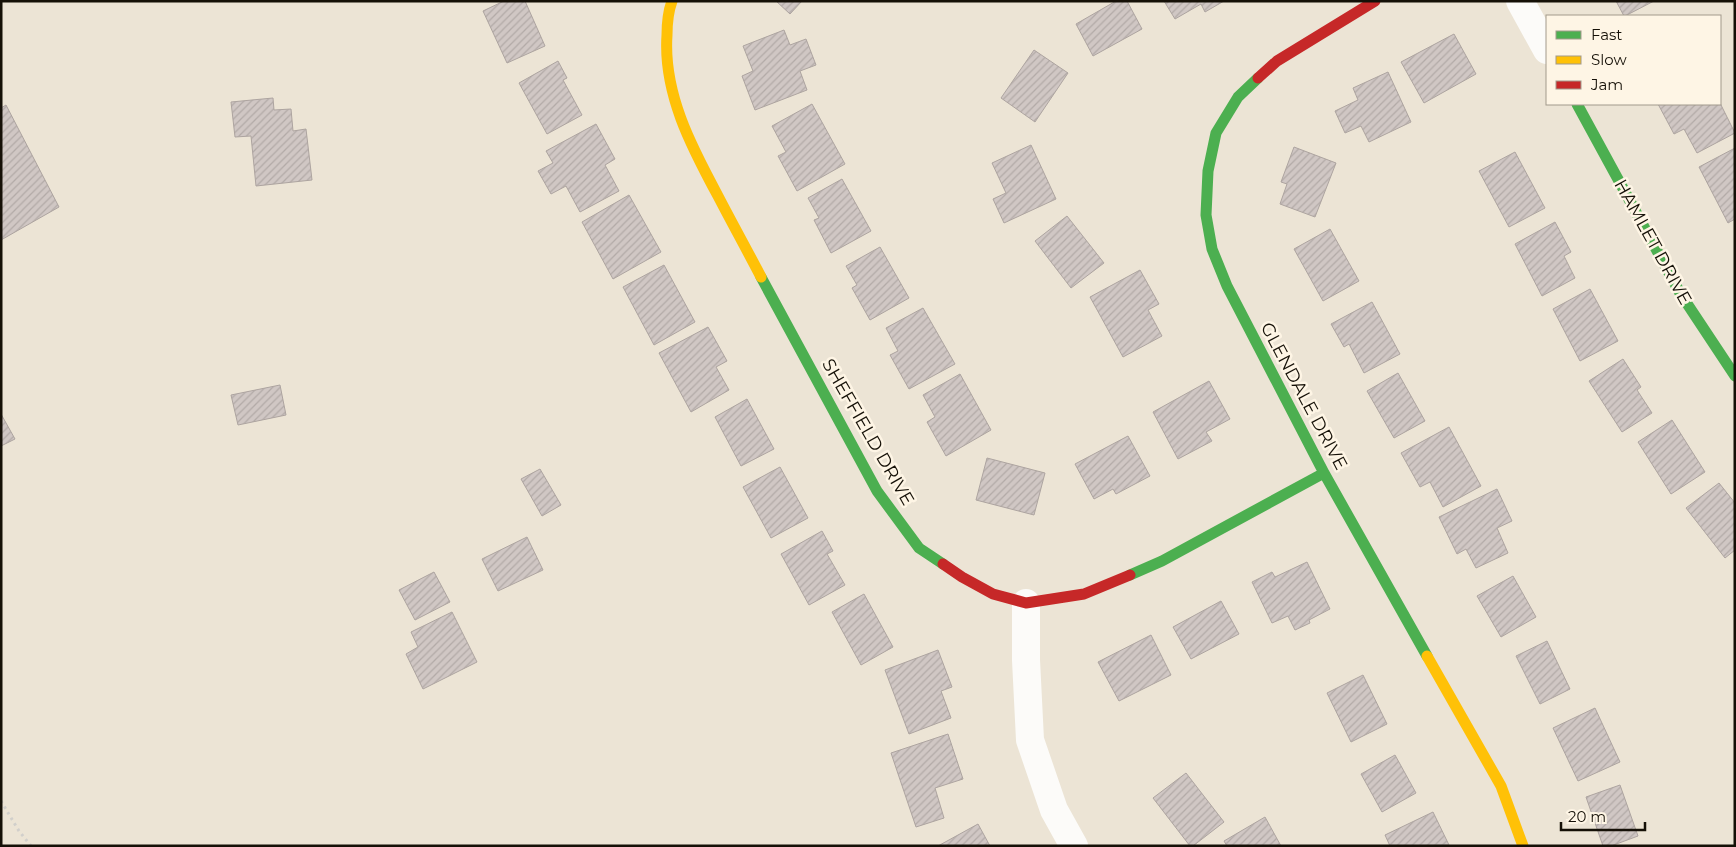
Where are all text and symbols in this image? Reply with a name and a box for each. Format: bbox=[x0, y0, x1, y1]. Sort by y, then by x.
legend bbox=[1546, 15, 1721, 105]
text: Fast bbox=[1591, 25, 1622, 44]
text: Slow bbox=[1591, 50, 1627, 69]
text: Jam bbox=[1590, 75, 1623, 94]
street label: HAMLET DRIVE bbox=[1609, 176, 1697, 308]
street label: GLENDALE DRIVE bbox=[1256, 319, 1352, 473]
street label: SHEFFIELD DRIVE bbox=[817, 355, 919, 509]
scale bar bbox=[1561, 800, 1645, 832]
text: 20 m bbox=[1568, 807, 1606, 826]

